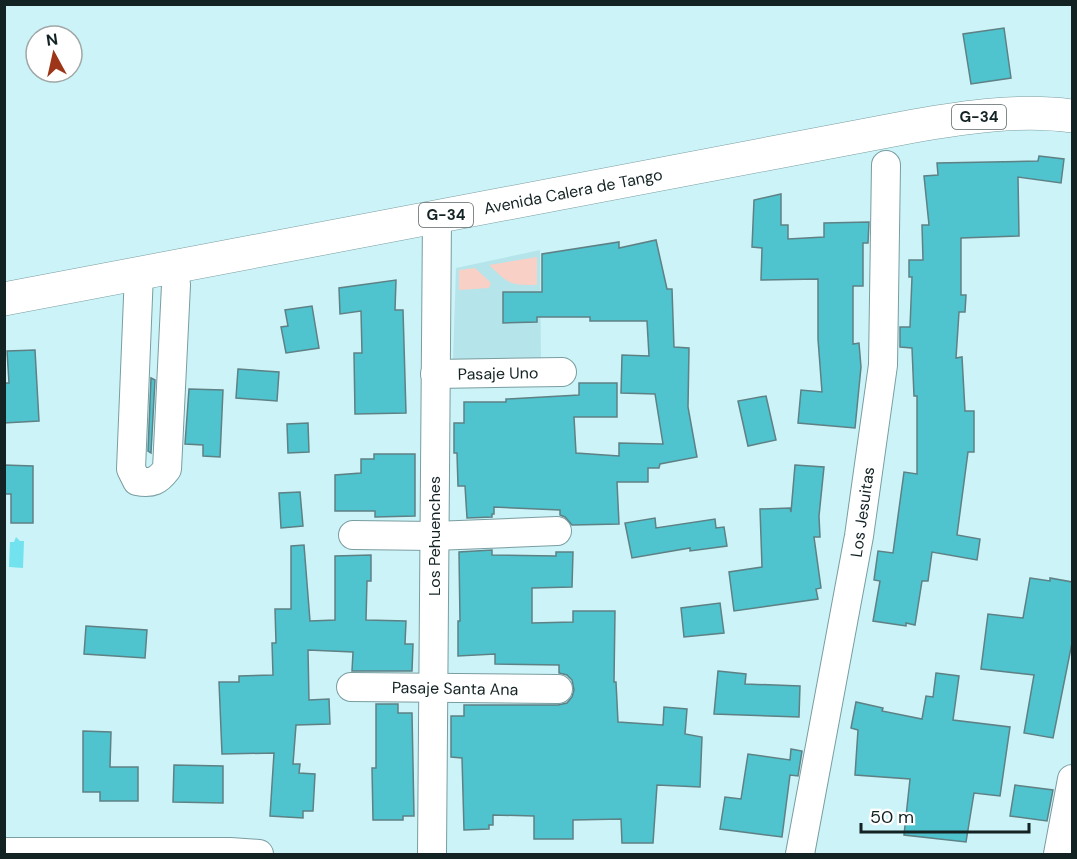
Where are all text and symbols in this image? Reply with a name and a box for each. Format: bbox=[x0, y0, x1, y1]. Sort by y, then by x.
north arrow bbox=[24, 24, 84, 84]
text: N bbox=[45, 28, 59, 51]
road number: G-34 bbox=[952, 105, 1006, 129]
street label: Avenida Calera de Tango bbox=[482, 164, 664, 219]
road number: G-34 bbox=[419, 203, 473, 227]
street label: Pasaje Uno bbox=[457, 362, 539, 385]
street label: Los Jesuitas bbox=[846, 466, 879, 559]
street label: Los Pehuenches bbox=[424, 476, 445, 596]
street label: Pasaje Santa Ana bbox=[392, 677, 518, 700]
scale bar bbox=[861, 796, 1029, 834]
text: 50 m bbox=[870, 805, 914, 829]

